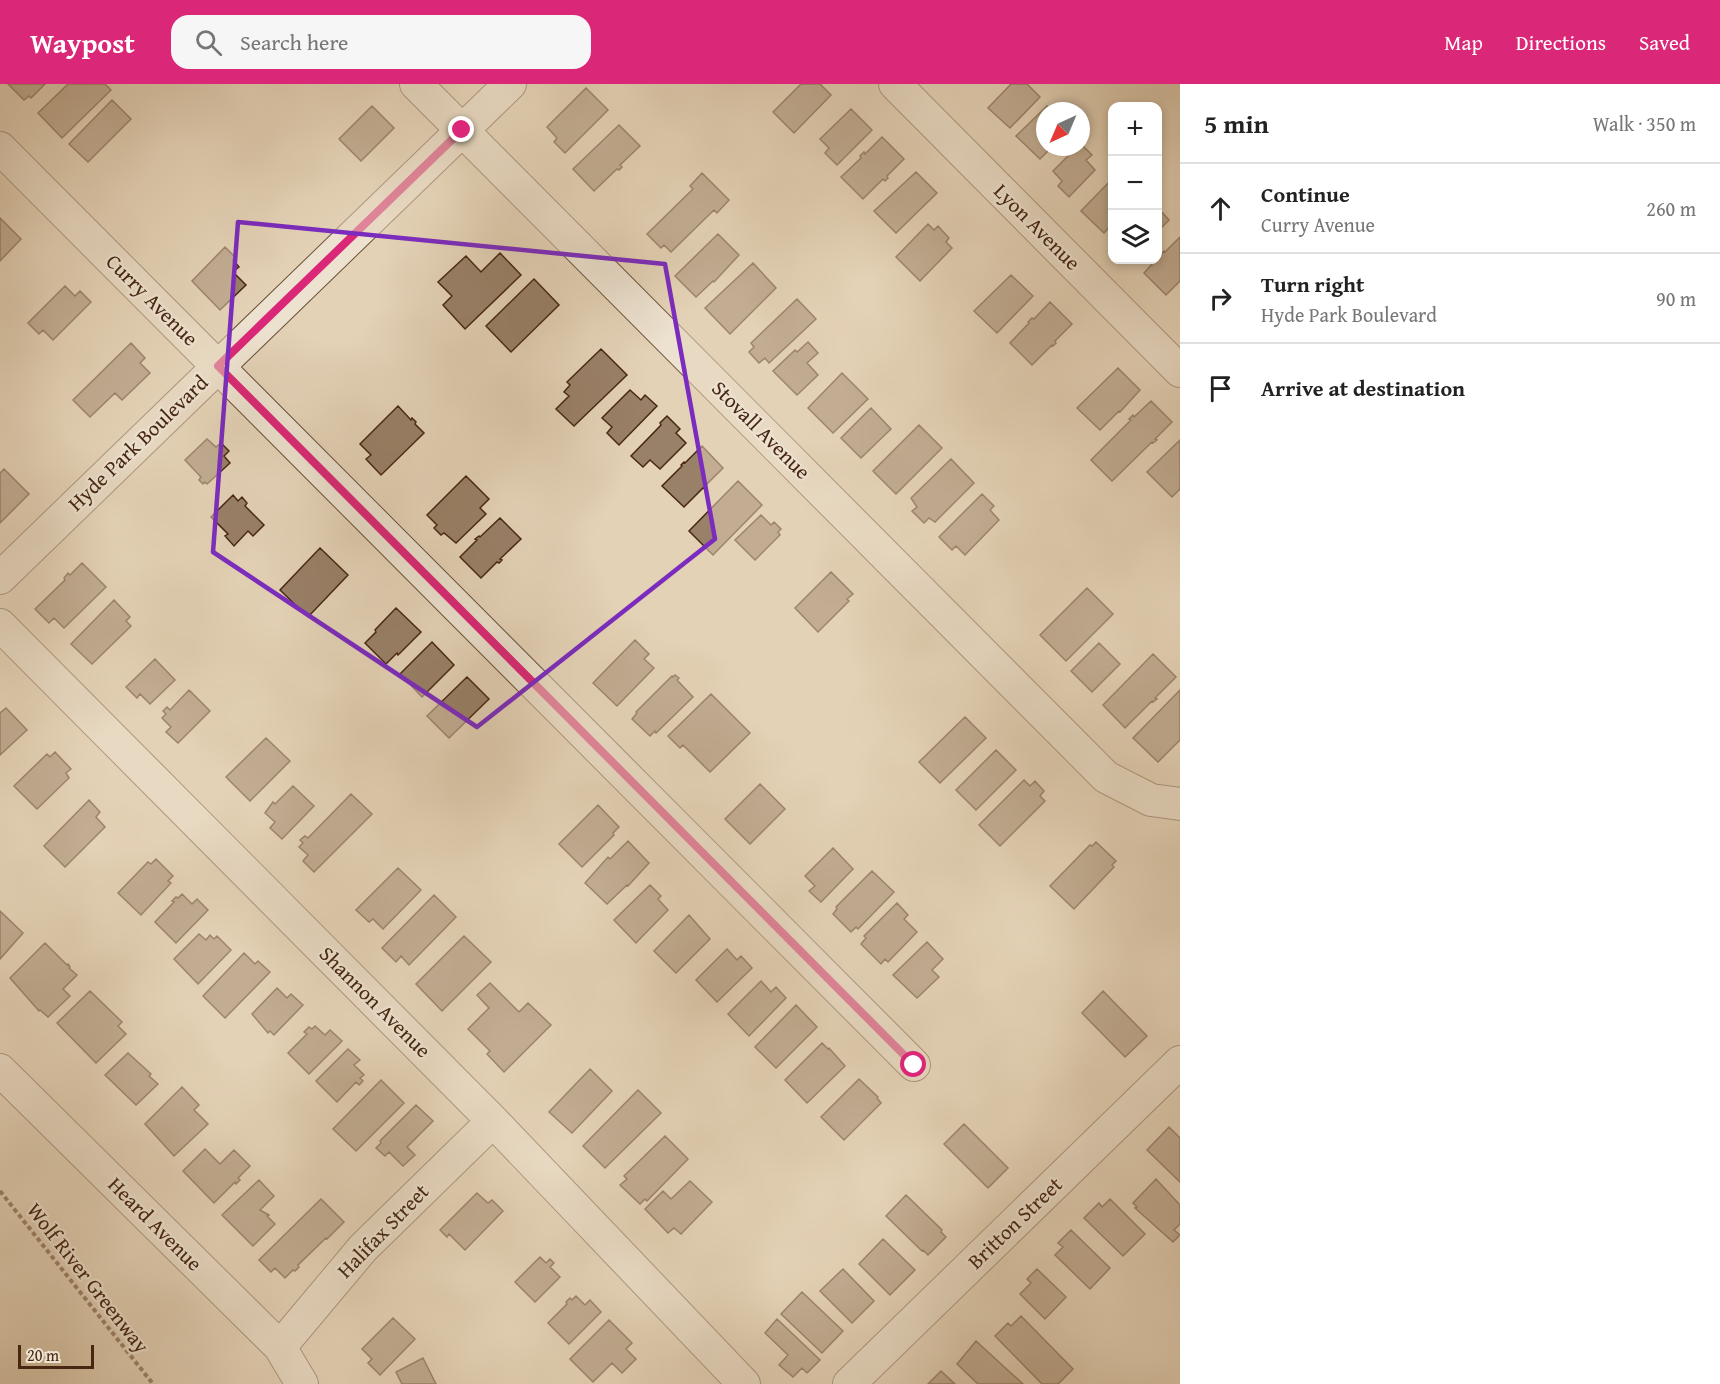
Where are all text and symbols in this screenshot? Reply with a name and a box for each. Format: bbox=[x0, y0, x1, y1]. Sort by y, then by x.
search box bbox=[171, 15, 591, 69]
text: Waypost bbox=[30, 22, 135, 63]
icon: search bbox=[192, 26, 225, 59]
text: Search here bbox=[240, 26, 348, 58]
text: Map bbox=[1444, 27, 1483, 58]
text: Directions bbox=[1516, 27, 1606, 58]
text: Saved bbox=[1639, 27, 1690, 58]
north arrow bbox=[1036, 102, 1090, 156]
map controls bbox=[1108, 102, 1162, 264]
button: + bbox=[1108, 102, 1162, 156]
text: 5 min bbox=[1204, 104, 1269, 143]
text: Walk · 350 m bbox=[1593, 109, 1696, 138]
route end bbox=[448, 116, 474, 142]
button: − bbox=[1108, 156, 1162, 210]
street label: Lyon Avenue bbox=[987, 176, 1088, 277]
text: Continue bbox=[1261, 178, 1350, 210]
icon: ahead bbox=[1204, 192, 1237, 225]
text: 260 m bbox=[1646, 194, 1696, 223]
button: layers bbox=[1108, 210, 1162, 264]
text: Curry Avenue bbox=[1261, 210, 1375, 239]
street label: Curry Avenue bbox=[99, 246, 206, 353]
text: Turn right bbox=[1261, 268, 1364, 300]
icon: right bbox=[1204, 282, 1237, 315]
text: 90 m bbox=[1656, 284, 1696, 313]
text: Hyde Park Boulevard bbox=[1261, 300, 1437, 329]
street label: Hyde Park Boulevard bbox=[60, 367, 215, 518]
icon: arrive bbox=[1204, 372, 1237, 405]
text: Arrive at destination bbox=[1261, 372, 1465, 404]
street label: Stovall Avenue bbox=[705, 373, 818, 486]
street label: Shannon Avenue bbox=[312, 939, 438, 1065]
route start bbox=[900, 1051, 926, 1077]
street label: Heard Avenue bbox=[101, 1169, 210, 1278]
street label: Britton Street bbox=[960, 1169, 1070, 1276]
street label: Halifax Street bbox=[330, 1176, 436, 1285]
street label: Wolf River Greenway bbox=[20, 1196, 157, 1360]
scale bar bbox=[18, 1342, 94, 1370]
text: 20 m bbox=[27, 1343, 59, 1367]

